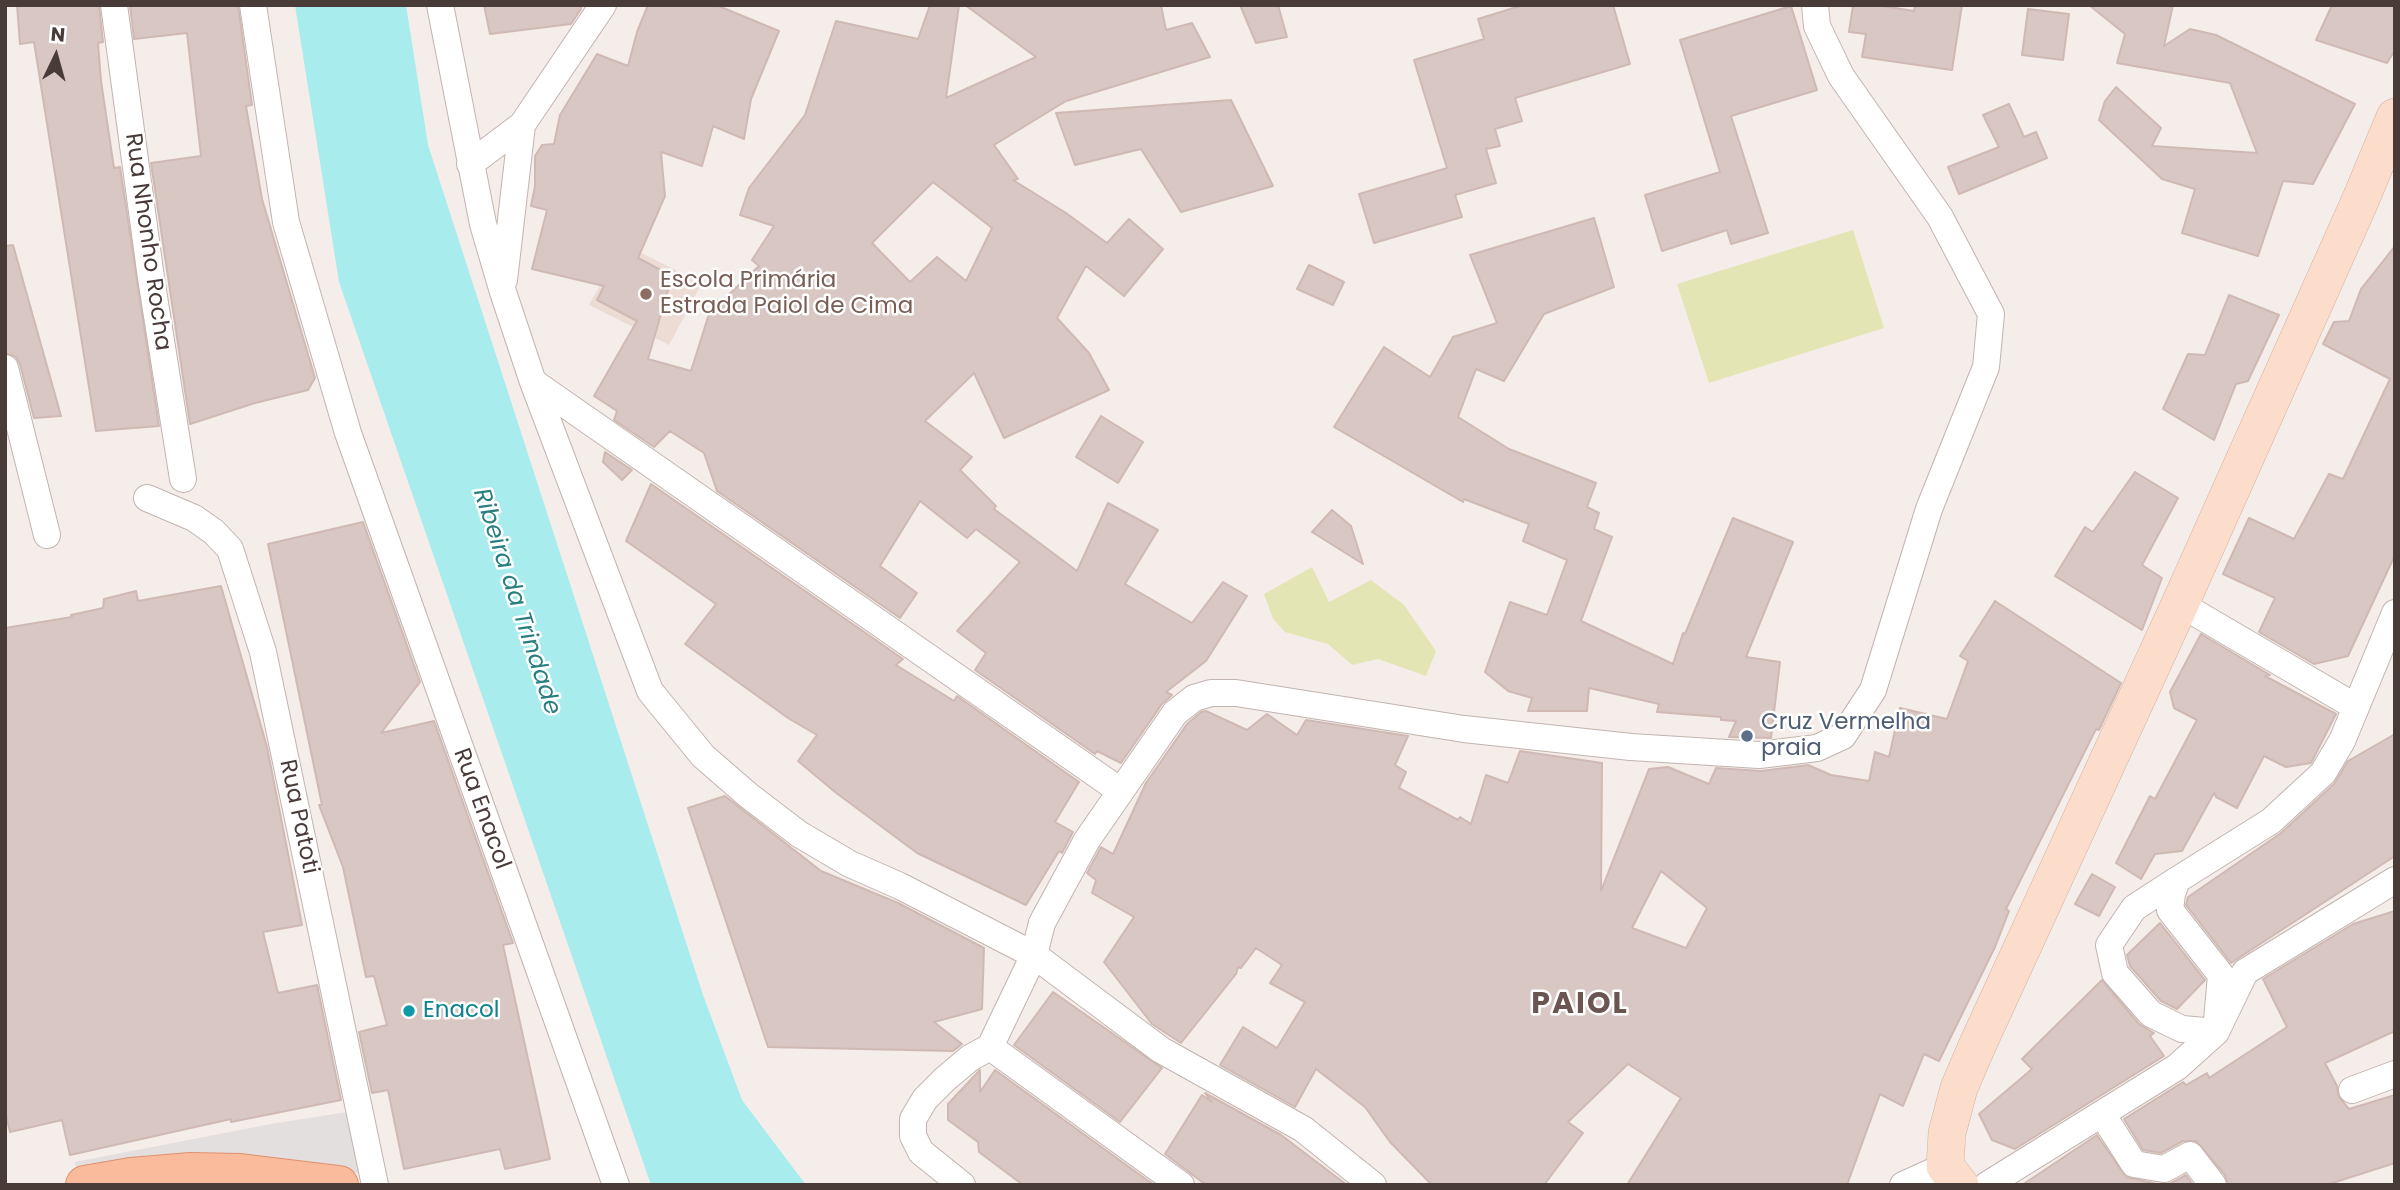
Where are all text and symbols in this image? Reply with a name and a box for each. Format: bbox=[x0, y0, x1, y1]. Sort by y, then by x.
north arrow bbox=[21, 21, 91, 91]
text: N bbox=[50, 21, 66, 49]
street label: Rua Nhonho Rocha bbox=[118, 132, 176, 352]
place label: Escola Primária Estrada Paiol de Cima bbox=[660, 267, 913, 321]
marker: Escola Primária Estrada Paiol de Cima bbox=[638, 286, 654, 302]
water label: Ribeira da Trindade bbox=[466, 485, 566, 719]
place label: Cruz Vermelha praia bbox=[1761, 709, 1931, 763]
marker: Cruz Vermelha praia bbox=[1739, 728, 1755, 744]
street label: Rua Enacol bbox=[446, 745, 516, 873]
street label: Rua Patoti bbox=[272, 757, 324, 877]
district label: PAIOL bbox=[1532, 987, 1628, 1023]
place label: Enacol bbox=[423, 997, 499, 1025]
marker: Enacol bbox=[401, 1003, 417, 1019]

